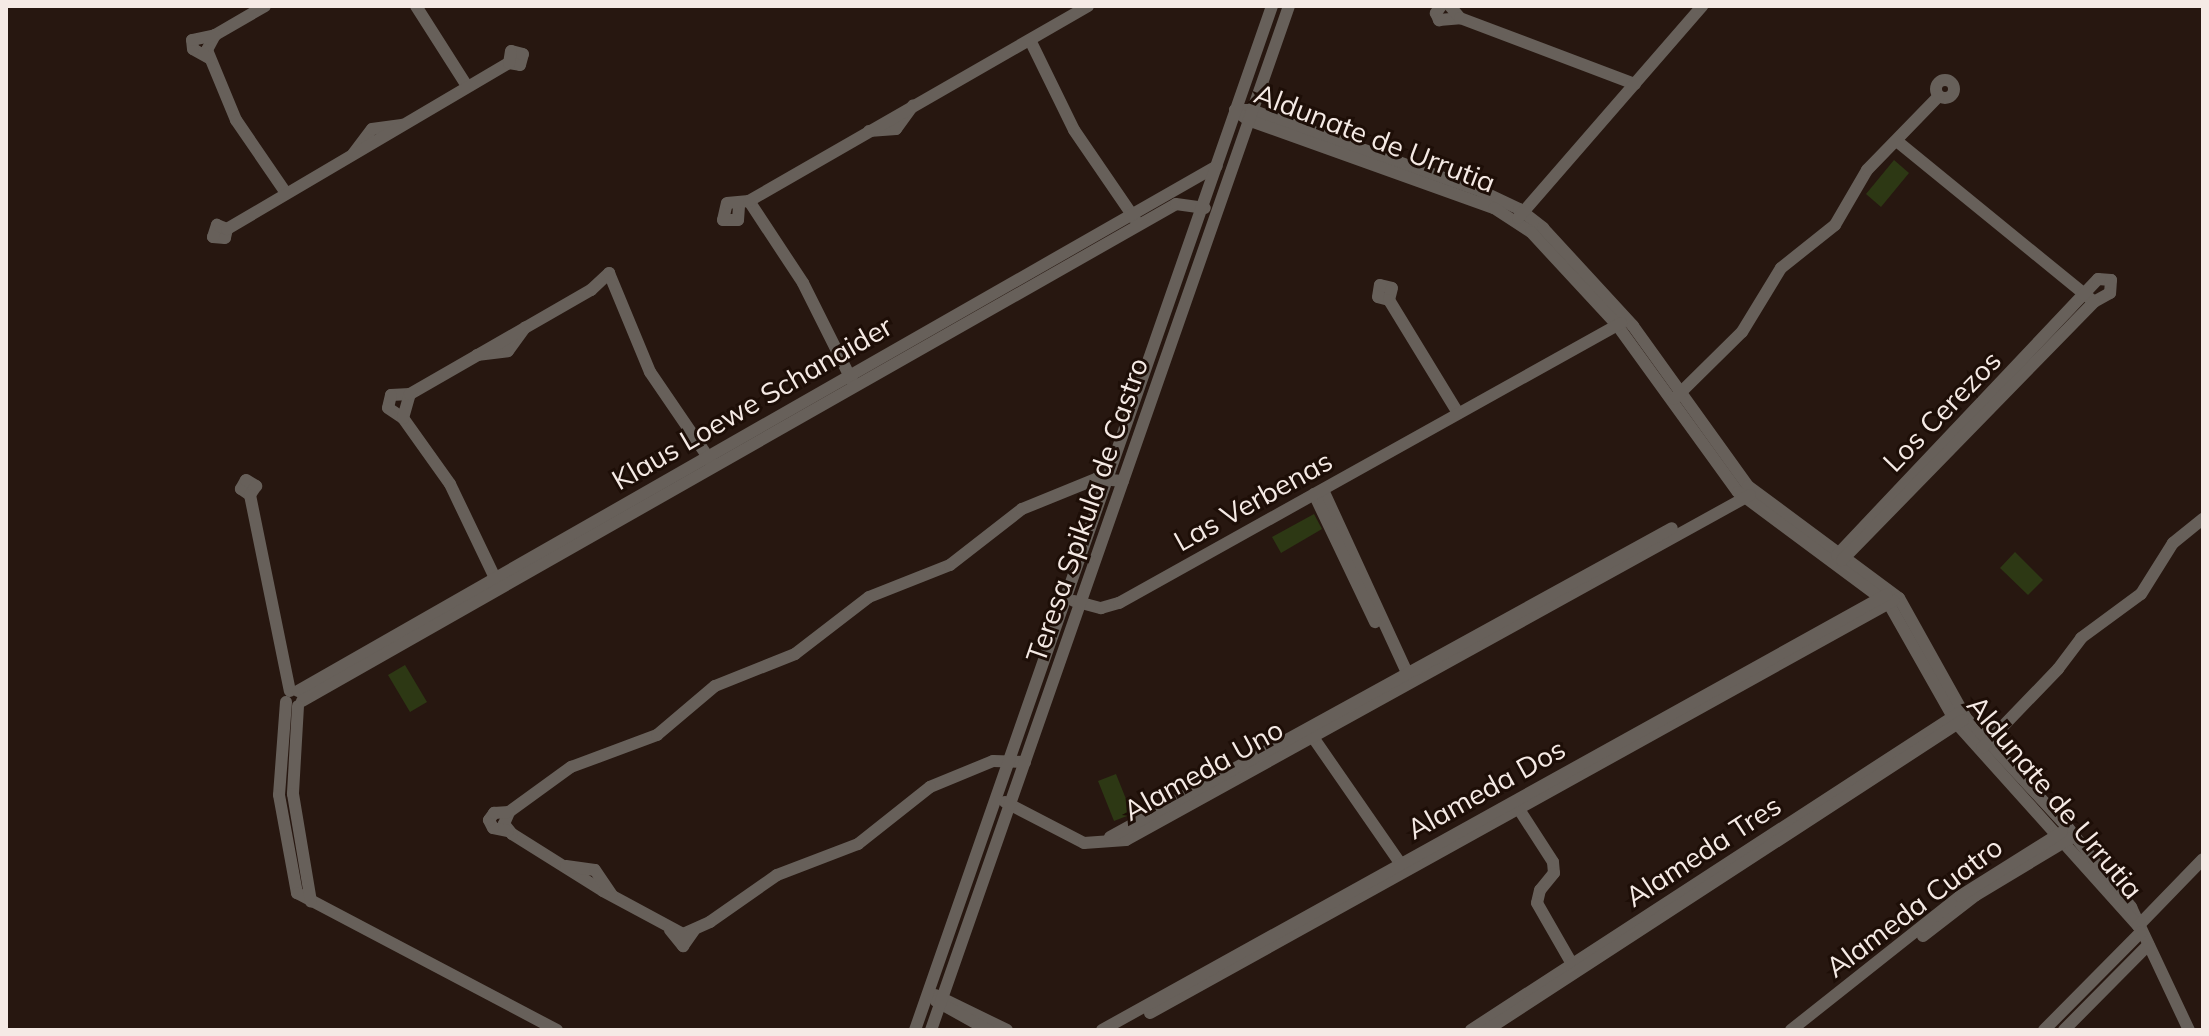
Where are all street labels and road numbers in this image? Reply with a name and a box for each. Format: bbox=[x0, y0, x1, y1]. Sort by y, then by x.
street label: Aldunate de Urrutia bbox=[1250, 77, 1500, 199]
street label: Klaus Loewe Schanaider bbox=[606, 309, 898, 497]
street label: Los Cerezos bbox=[1876, 344, 2008, 478]
street label: Teresa Spikula de Castro bbox=[1019, 353, 1155, 667]
street label: Las Verbenas bbox=[1168, 444, 1338, 558]
street label: Aldunate de Urrutia bbox=[1960, 688, 2150, 906]
street label: Alameda Uno bbox=[1117, 712, 1289, 828]
street label: Alameda Dos bbox=[1401, 732, 1571, 846]
street label: Alameda Tres bbox=[1619, 788, 1787, 914]
street label: Alameda Cuatro bbox=[1819, 830, 2009, 984]

